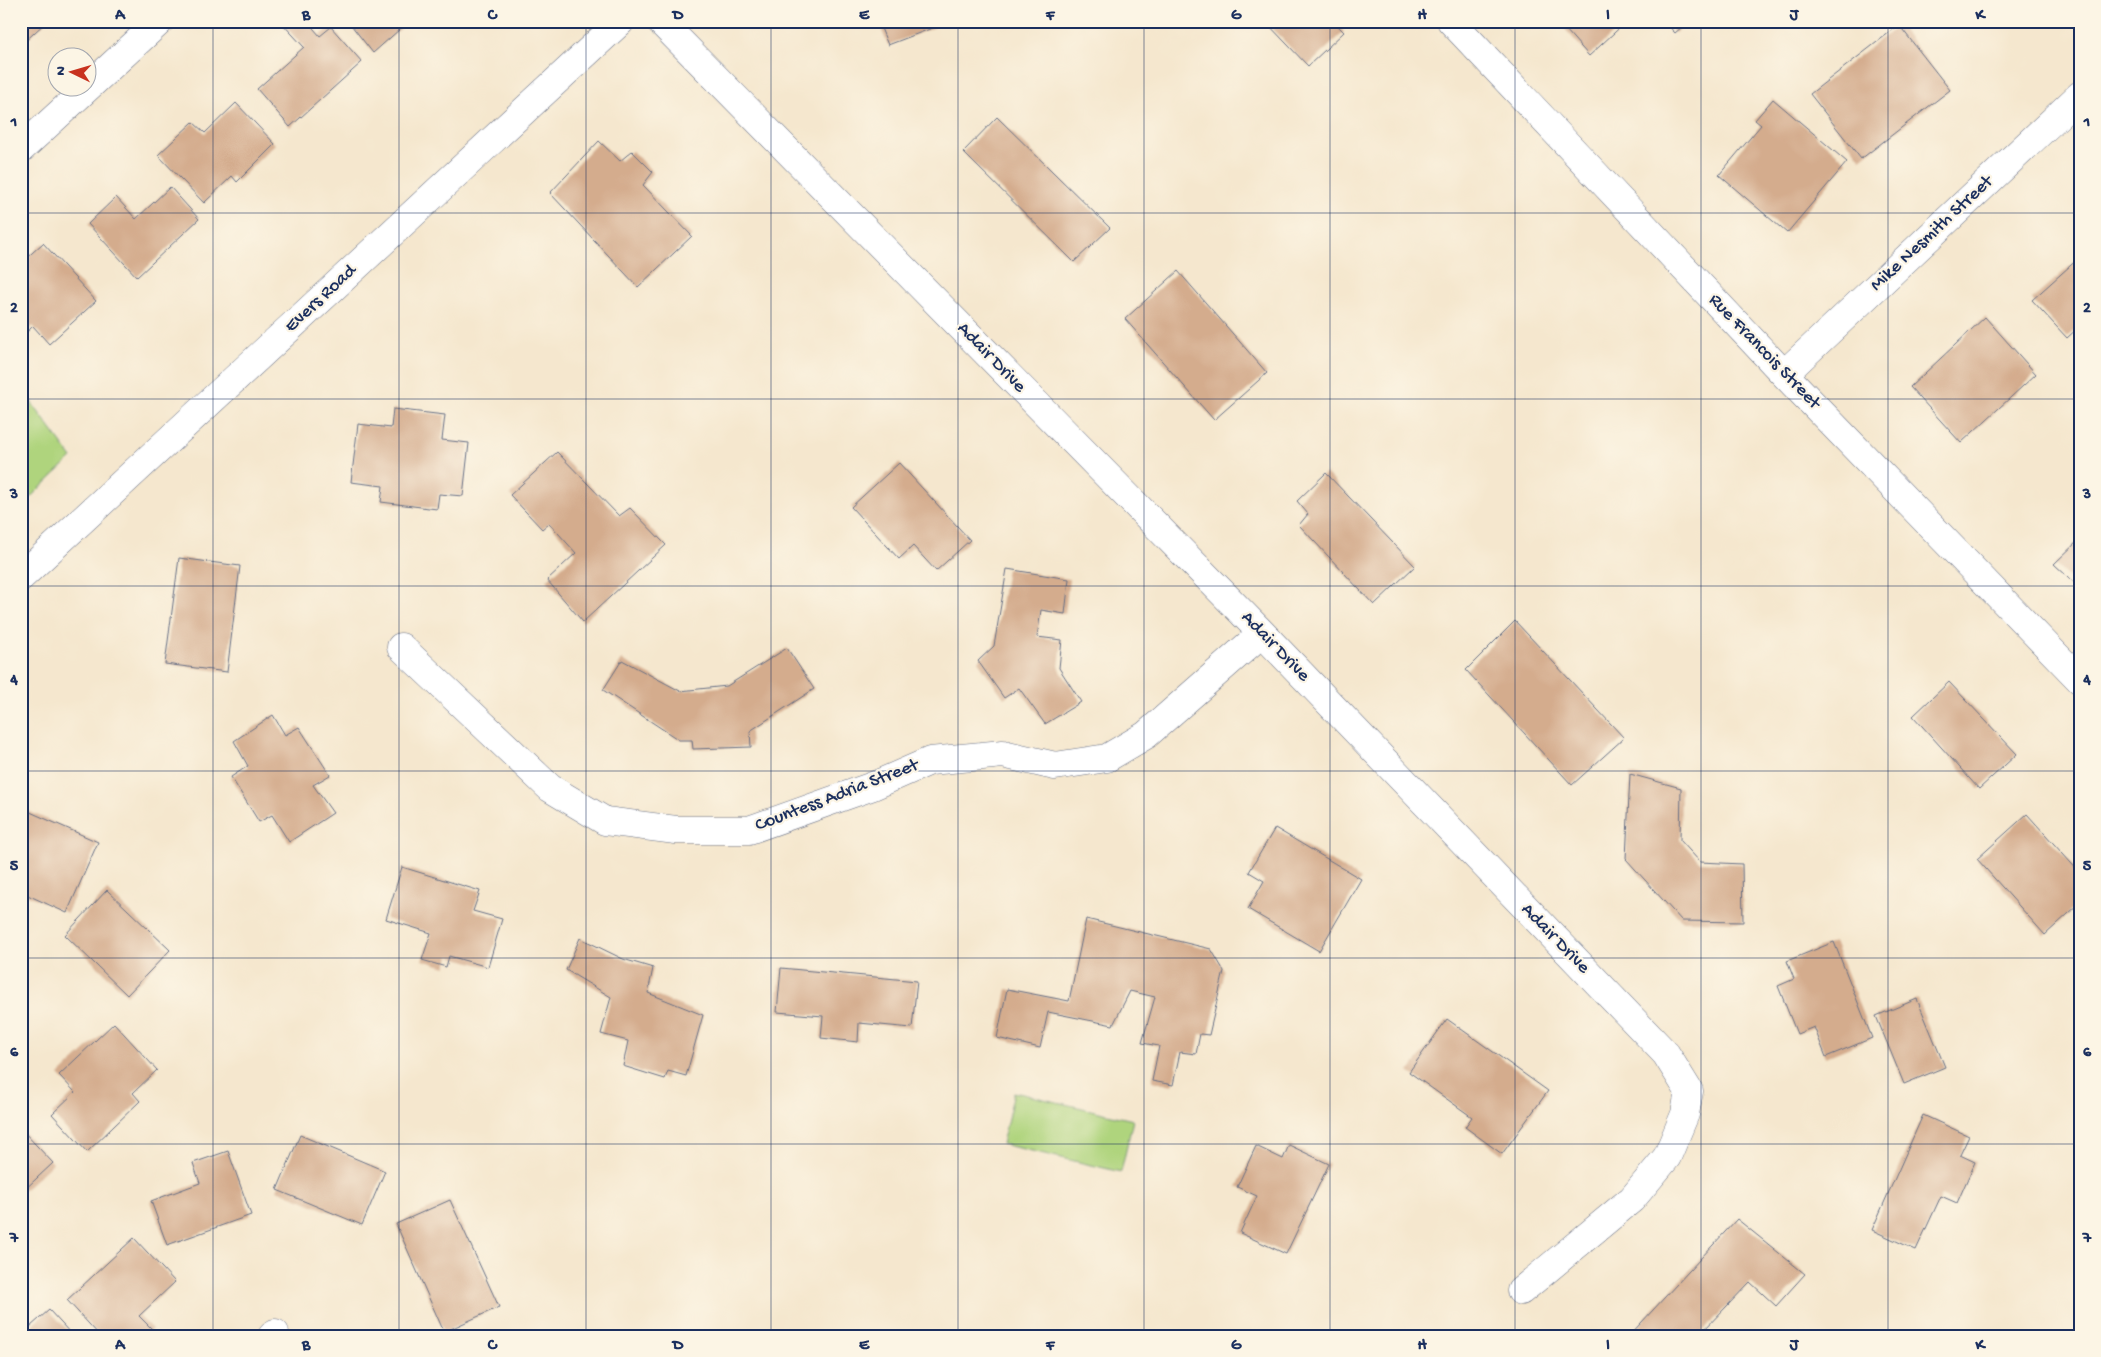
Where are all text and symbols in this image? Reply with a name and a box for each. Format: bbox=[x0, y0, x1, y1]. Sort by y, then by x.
text: A bbox=[114, 7, 126, 26]
text: B bbox=[301, 7, 311, 26]
text: C bbox=[487, 7, 498, 26]
text: D bbox=[671, 7, 684, 26]
text: E bbox=[859, 7, 870, 26]
text: F bbox=[1045, 7, 1056, 26]
text: G bbox=[1231, 7, 1242, 26]
text: H bbox=[1417, 7, 1427, 26]
text: I bbox=[1606, 7, 1610, 26]
text: J bbox=[1789, 7, 1800, 26]
text: K bbox=[1975, 7, 1987, 26]
north arrow bbox=[48, 48, 98, 98]
text: N bbox=[53, 66, 70, 76]
text: 1 bbox=[10, 114, 17, 133]
text: 1 bbox=[2083, 114, 2090, 133]
street label: Mike Nesmith Street bbox=[1866, 169, 2000, 297]
street label: Evers Road bbox=[280, 259, 363, 338]
street label: Rue Francois Street bbox=[1703, 289, 1827, 416]
text: 2 bbox=[10, 300, 18, 319]
text: 2 bbox=[2083, 300, 2091, 319]
street label: Adair Drive bbox=[952, 318, 1031, 398]
text: 3 bbox=[9, 486, 18, 505]
text: 3 bbox=[2082, 486, 2091, 505]
street label: Adair Drive bbox=[1236, 607, 1315, 687]
text: 4 bbox=[9, 672, 18, 691]
text: 4 bbox=[2082, 672, 2091, 691]
street label: Countess Adria Street bbox=[752, 753, 924, 838]
text: 5 bbox=[10, 858, 19, 877]
text: 5 bbox=[2083, 858, 2092, 877]
street label: Adair Drive bbox=[1516, 899, 1595, 979]
text: 6 bbox=[10, 1044, 19, 1063]
text: 6 bbox=[2083, 1044, 2092, 1063]
text: 7 bbox=[9, 1230, 19, 1249]
text: 7 bbox=[2082, 1230, 2092, 1249]
text: A bbox=[114, 1337, 126, 1356]
text: B bbox=[301, 1337, 311, 1356]
text: C bbox=[487, 1337, 498, 1356]
text: D bbox=[671, 1337, 684, 1356]
text: E bbox=[859, 1337, 870, 1356]
text: F bbox=[1045, 1337, 1056, 1356]
text: G bbox=[1231, 1337, 1242, 1356]
text: H bbox=[1417, 1337, 1427, 1356]
text: I bbox=[1606, 1337, 1610, 1356]
text: J bbox=[1789, 1337, 1800, 1356]
text: K bbox=[1975, 1337, 1987, 1356]

